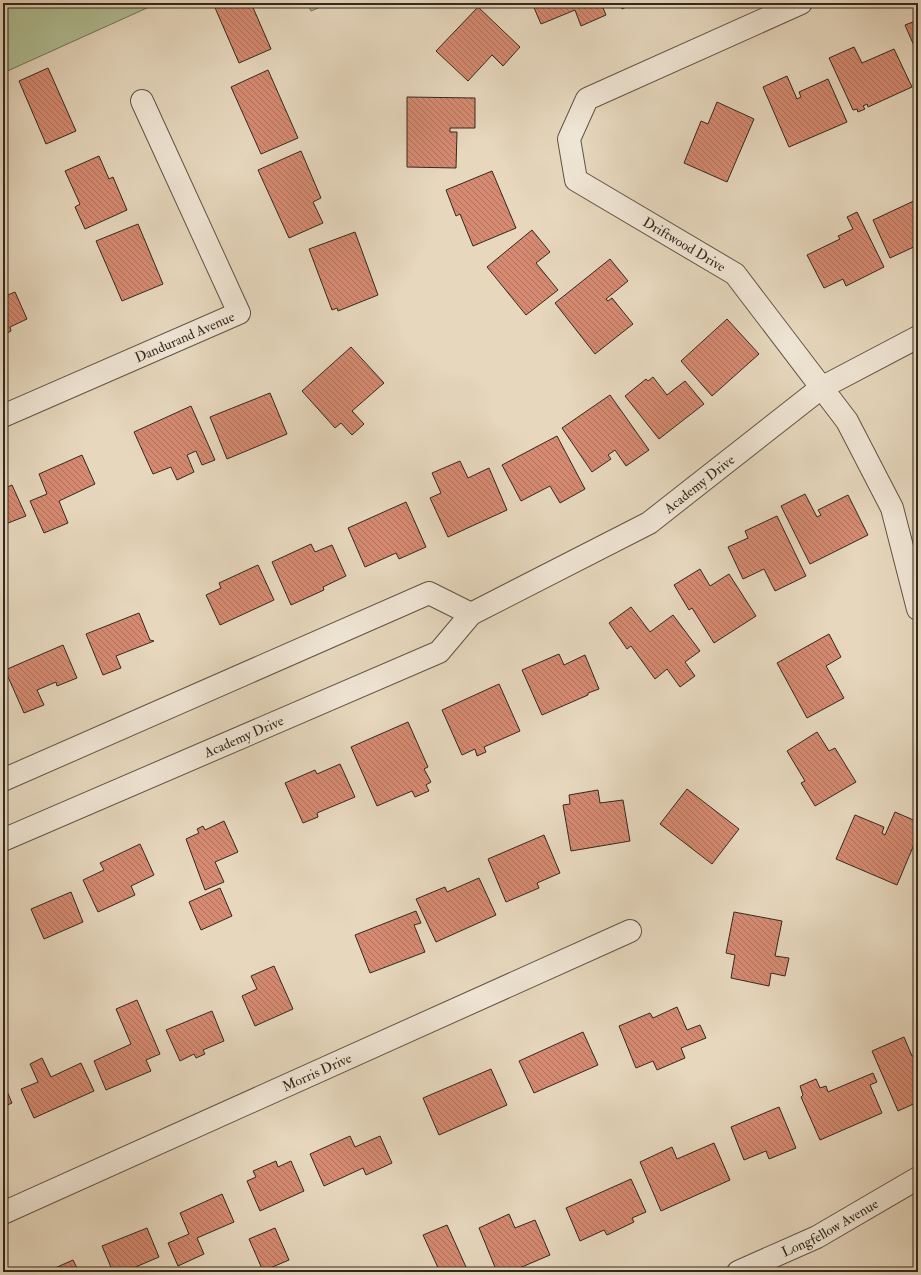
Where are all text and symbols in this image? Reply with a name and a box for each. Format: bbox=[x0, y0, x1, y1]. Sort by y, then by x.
street label: Driftwood Drive bbox=[640, 213, 729, 276]
street label: Dandurand Avenue bbox=[132, 308, 237, 366]
street label: Academy Drive bbox=[660, 451, 738, 518]
street label: Academy Drive bbox=[201, 712, 286, 762]
street label: Morris Drive bbox=[280, 1049, 354, 1095]
street label: Longfellow Avenue bbox=[779, 1195, 882, 1261]

